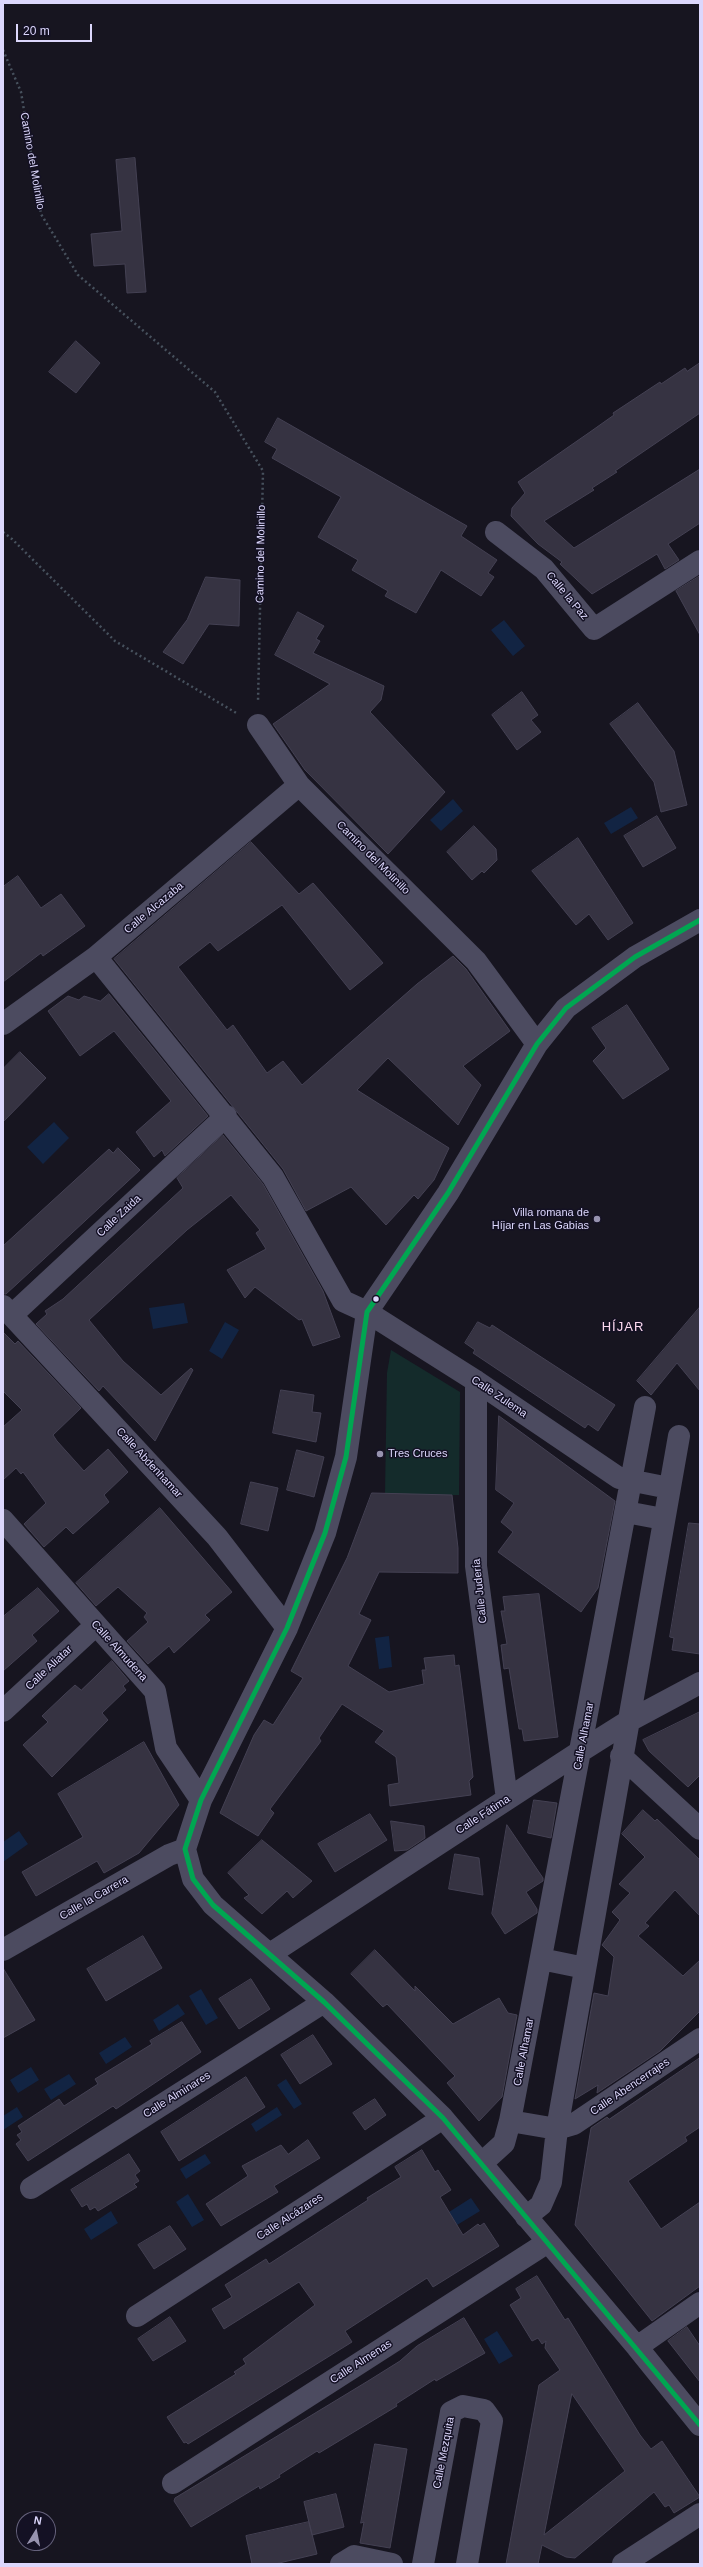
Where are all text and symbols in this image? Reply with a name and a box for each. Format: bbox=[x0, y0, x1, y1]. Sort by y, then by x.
scale bar bbox=[18, 16, 94, 42]
text: 20 m bbox=[23, 24, 50, 38]
street label: Camino del Molinillo bbox=[17, 111, 47, 211]
street label: Camino del Molinillo bbox=[254, 505, 268, 603]
street label: Calle la Paz bbox=[543, 569, 591, 623]
street label: Camino del Molinillo bbox=[334, 819, 412, 897]
street label: Calle Alcazaba bbox=[122, 879, 186, 937]
street label: Calle Zaida bbox=[94, 1192, 144, 1240]
place label: Villa romana de Híjar en Las Gabias bbox=[492, 1206, 589, 1232]
marker: Villa romana de Híjar en Las Gabias bbox=[592, 1214, 602, 1224]
unlabelled marker bbox=[371, 1294, 381, 1304]
district label: HÍJAR bbox=[602, 1319, 644, 1335]
street label: Calle Zulema bbox=[468, 1373, 530, 1421]
street label: Calle Abdenhamar bbox=[113, 1425, 185, 1501]
place label: Tres Cruces bbox=[388, 1447, 447, 1461]
marker: Tres Cruces bbox=[375, 1449, 385, 1459]
street label: Calle Judería bbox=[470, 1558, 490, 1624]
street label: Calle Almudena bbox=[88, 1618, 150, 1684]
street label: Calle Aliatar bbox=[23, 1643, 75, 1693]
street label: Calle Alhamar bbox=[571, 1701, 597, 1771]
street label: Calle Fátima bbox=[454, 1793, 512, 1837]
street label: Calle la Carrera bbox=[57, 1873, 131, 1923]
street label: Calle Alhamar bbox=[511, 2017, 537, 2087]
street label: Calle Abencerrajes bbox=[588, 2056, 672, 2118]
street label: Calle Alminares bbox=[141, 2069, 213, 2121]
street label: Calle Alcázares bbox=[254, 2191, 326, 2243]
street label: Calle Almenas bbox=[328, 2337, 394, 2387]
street label: Calle Mezquita bbox=[431, 2416, 457, 2490]
north arrow bbox=[16, 2511, 56, 2551]
text: N bbox=[33, 2514, 43, 2527]

